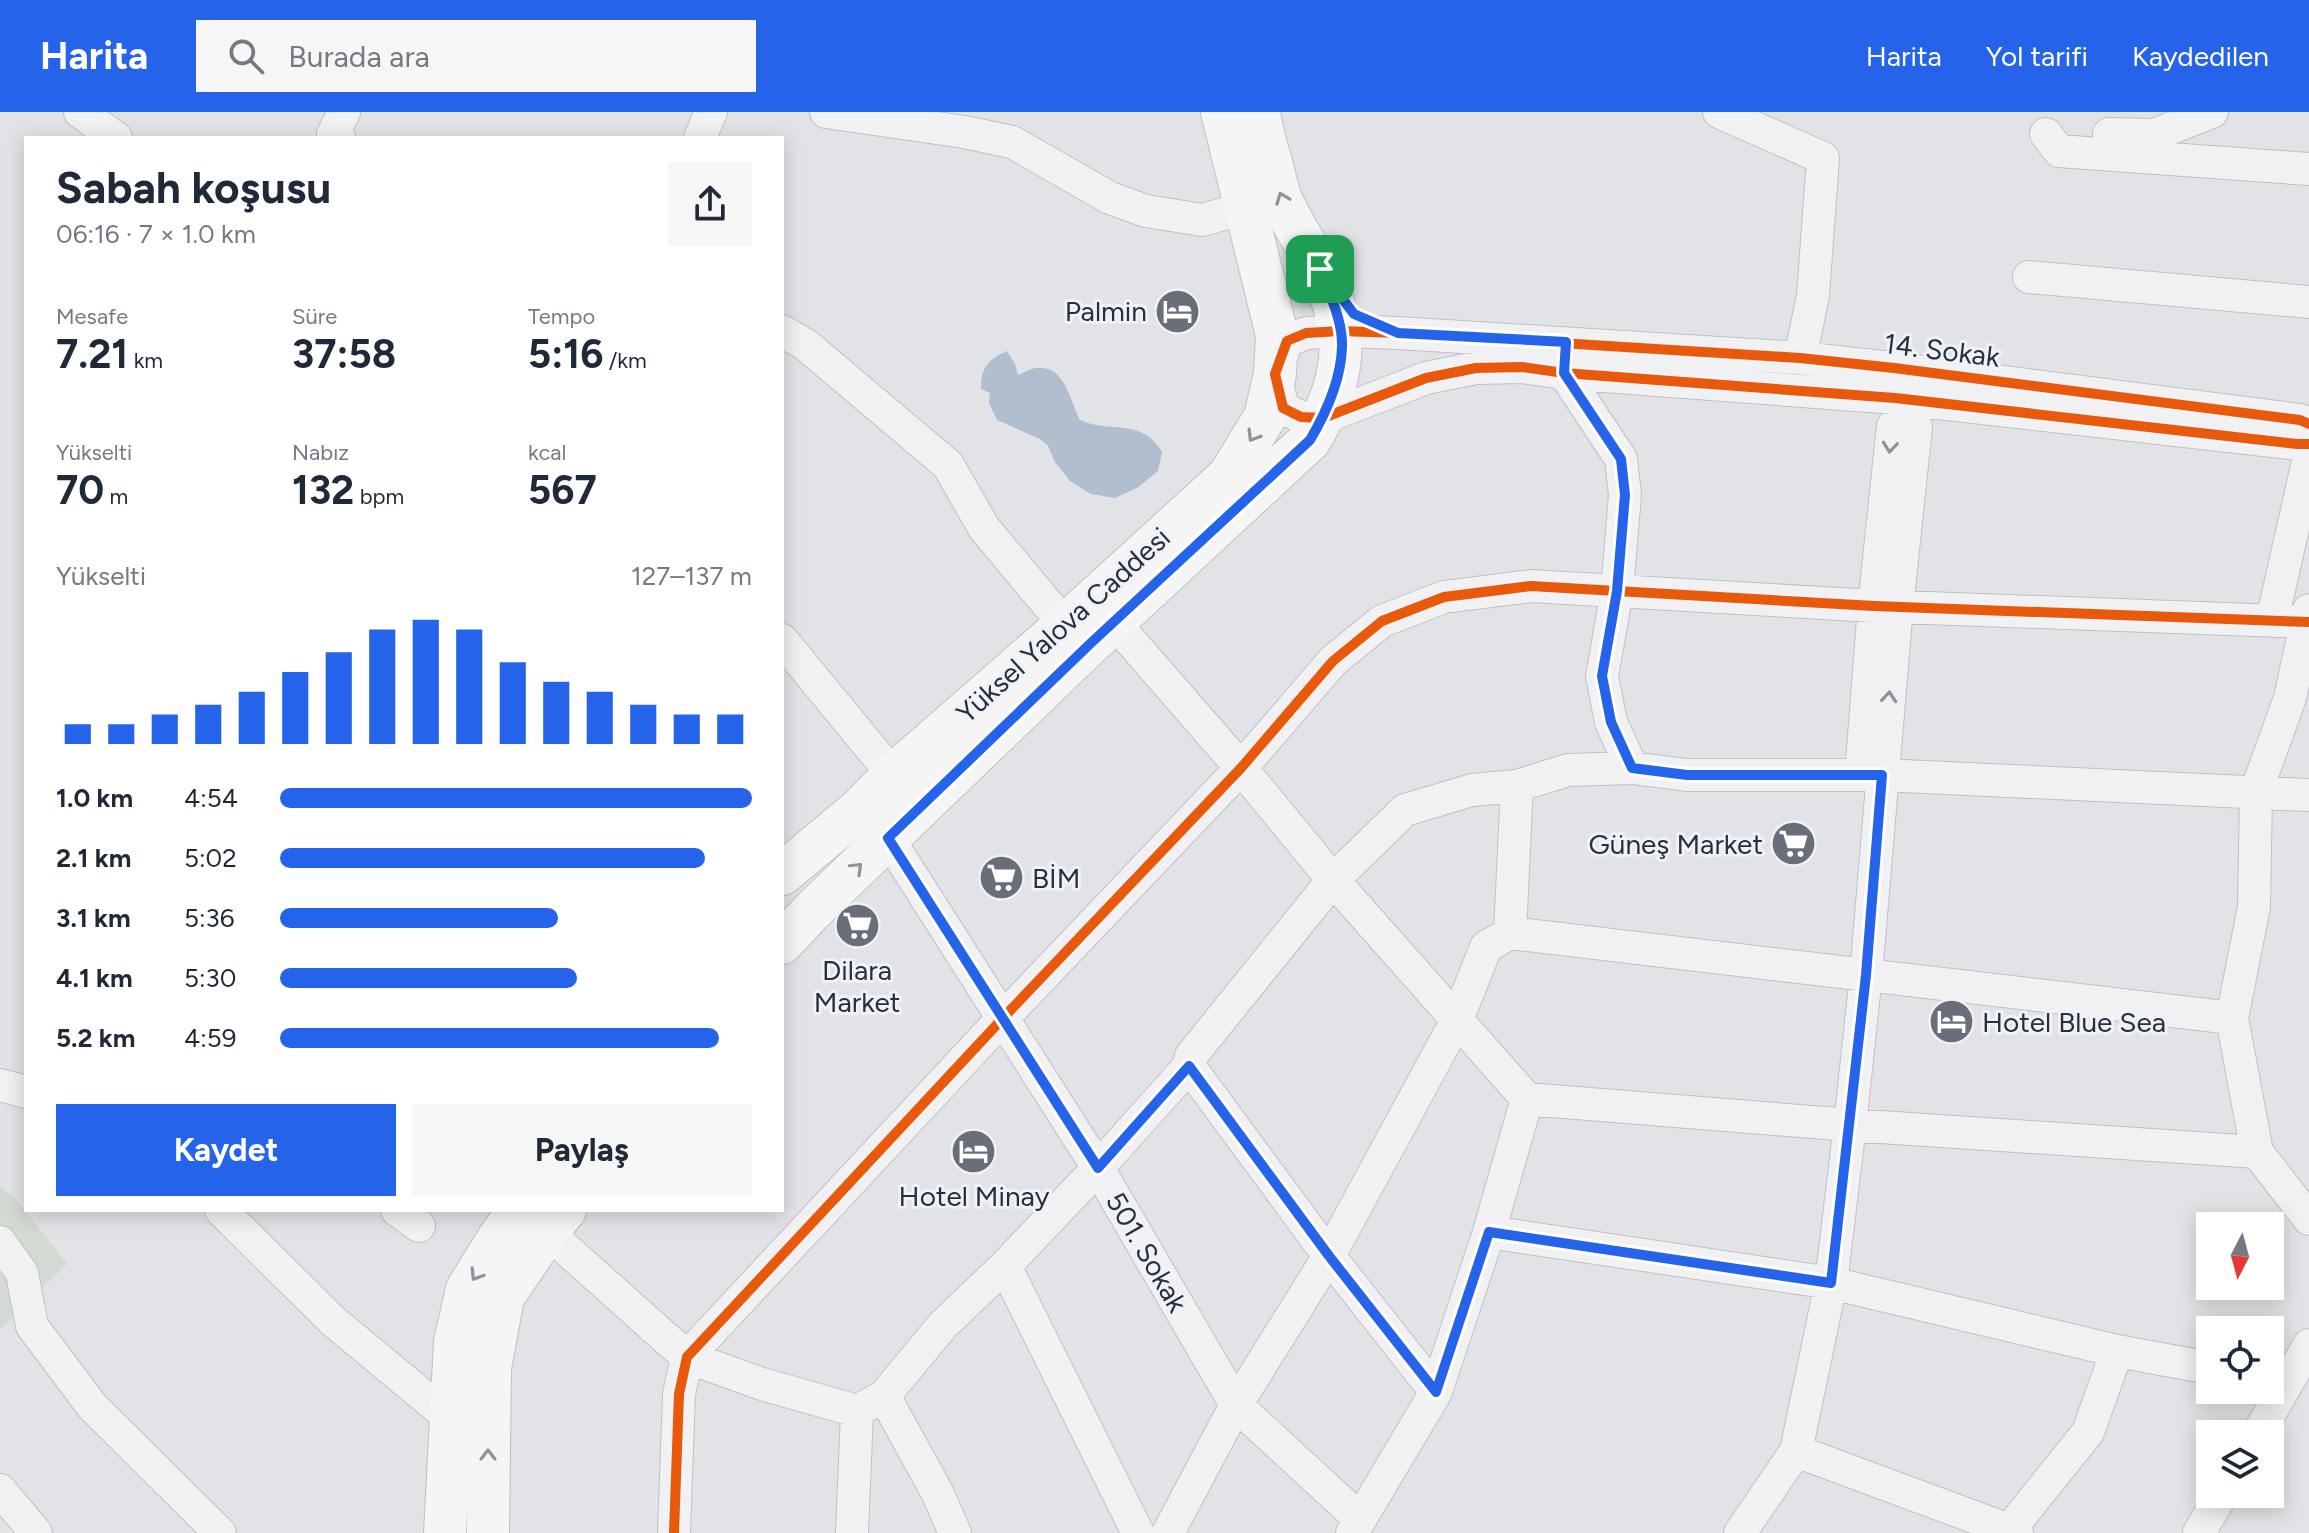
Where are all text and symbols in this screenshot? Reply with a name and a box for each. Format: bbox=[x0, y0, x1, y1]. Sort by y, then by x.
search box bbox=[196, 20, 756, 92]
text: Harita bbox=[40, 33, 148, 79]
icon: search bbox=[224, 34, 268, 78]
text: Burada ara bbox=[288, 38, 430, 75]
text: Harita bbox=[1866, 39, 1942, 73]
text: Yol tarifi bbox=[1986, 39, 2088, 73]
text: Kaydedilen bbox=[2132, 39, 2269, 73]
text: Sabah koşusu bbox=[56, 161, 331, 214]
button: share bbox=[668, 162, 752, 246]
one-way arrow bbox=[1275, 192, 1292, 206]
text: 06:16 · 7 × 1.0 km bbox=[56, 218, 256, 250]
pin bbox=[1286, 235, 1354, 303]
icon: arrive bbox=[1298, 247, 1342, 291]
hotel icon: Palmin bbox=[1154, 287, 1202, 335]
place label: Palmin bbox=[1065, 294, 1147, 328]
text: Mesafe bbox=[56, 303, 128, 330]
text: Süre bbox=[292, 303, 337, 330]
text: Tempo bbox=[528, 303, 595, 330]
street label: 14. Sokak bbox=[1882, 326, 2002, 374]
text: 7.21 bbox=[56, 330, 128, 378]
text: 37:58 bbox=[292, 330, 396, 378]
text: 5:16 bbox=[528, 330, 603, 378]
text: km bbox=[128, 347, 163, 374]
text: /km bbox=[603, 347, 647, 374]
one-way arrow bbox=[1247, 427, 1263, 442]
text: Yükselti bbox=[56, 439, 132, 466]
text: Nabız bbox=[292, 439, 349, 466]
text: kcal bbox=[528, 439, 566, 466]
one-way arrow bbox=[1882, 441, 1899, 454]
text: 70 bbox=[56, 466, 104, 514]
text: 132 bbox=[292, 466, 354, 514]
text: 567 bbox=[528, 466, 597, 514]
text: m bbox=[104, 483, 128, 510]
text: bpm bbox=[354, 483, 404, 510]
street label: Yüksel Yalova Caddesi bbox=[949, 520, 1177, 730]
text: Yükselti bbox=[56, 560, 146, 592]
text: 127–137 m bbox=[631, 560, 752, 592]
one-way arrow bbox=[1880, 690, 1897, 703]
text: 1.0 km bbox=[56, 782, 133, 814]
text: 4:54 bbox=[184, 782, 238, 814]
supermarket icon: Güneş Market bbox=[1770, 820, 1818, 868]
place label: Güneş Market bbox=[1589, 827, 1763, 861]
text: 2.1 km bbox=[56, 842, 131, 874]
text: 5:02 bbox=[184, 842, 237, 874]
supermarket icon: BİM bbox=[977, 854, 1025, 902]
place label: BİM bbox=[1032, 861, 1080, 895]
one-way arrow bbox=[848, 862, 862, 877]
supermarket icon: Dilara Market bbox=[833, 901, 881, 949]
text: 3.1 km bbox=[56, 902, 131, 934]
text: 5:36 bbox=[184, 902, 234, 934]
place label: Dilara Market bbox=[814, 953, 900, 1019]
text: 4.1 km bbox=[56, 962, 133, 994]
text: 5:30 bbox=[184, 962, 236, 994]
hotel icon: Hotel Blue Sea bbox=[1927, 998, 1975, 1046]
place label: Hotel Blue Sea bbox=[1982, 1005, 2166, 1039]
text: 5.2 km bbox=[56, 1022, 135, 1054]
text: 4:59 bbox=[184, 1022, 236, 1054]
button: Kaydet bbox=[56, 1104, 396, 1196]
button: Paylaş bbox=[412, 1104, 752, 1196]
hotel icon: Hotel Minay bbox=[950, 1128, 998, 1176]
place label: Hotel Minay bbox=[899, 1179, 1050, 1213]
street label: 501. Sokak bbox=[1099, 1186, 1195, 1318]
north arrow bbox=[2196, 1212, 2284, 1300]
map controls bbox=[2196, 1212, 2284, 1508]
one-way arrow bbox=[470, 1266, 485, 1281]
button: locate bbox=[2196, 1316, 2284, 1404]
button: layers bbox=[2196, 1420, 2284, 1508]
one-way arrow bbox=[479, 1448, 497, 1461]

